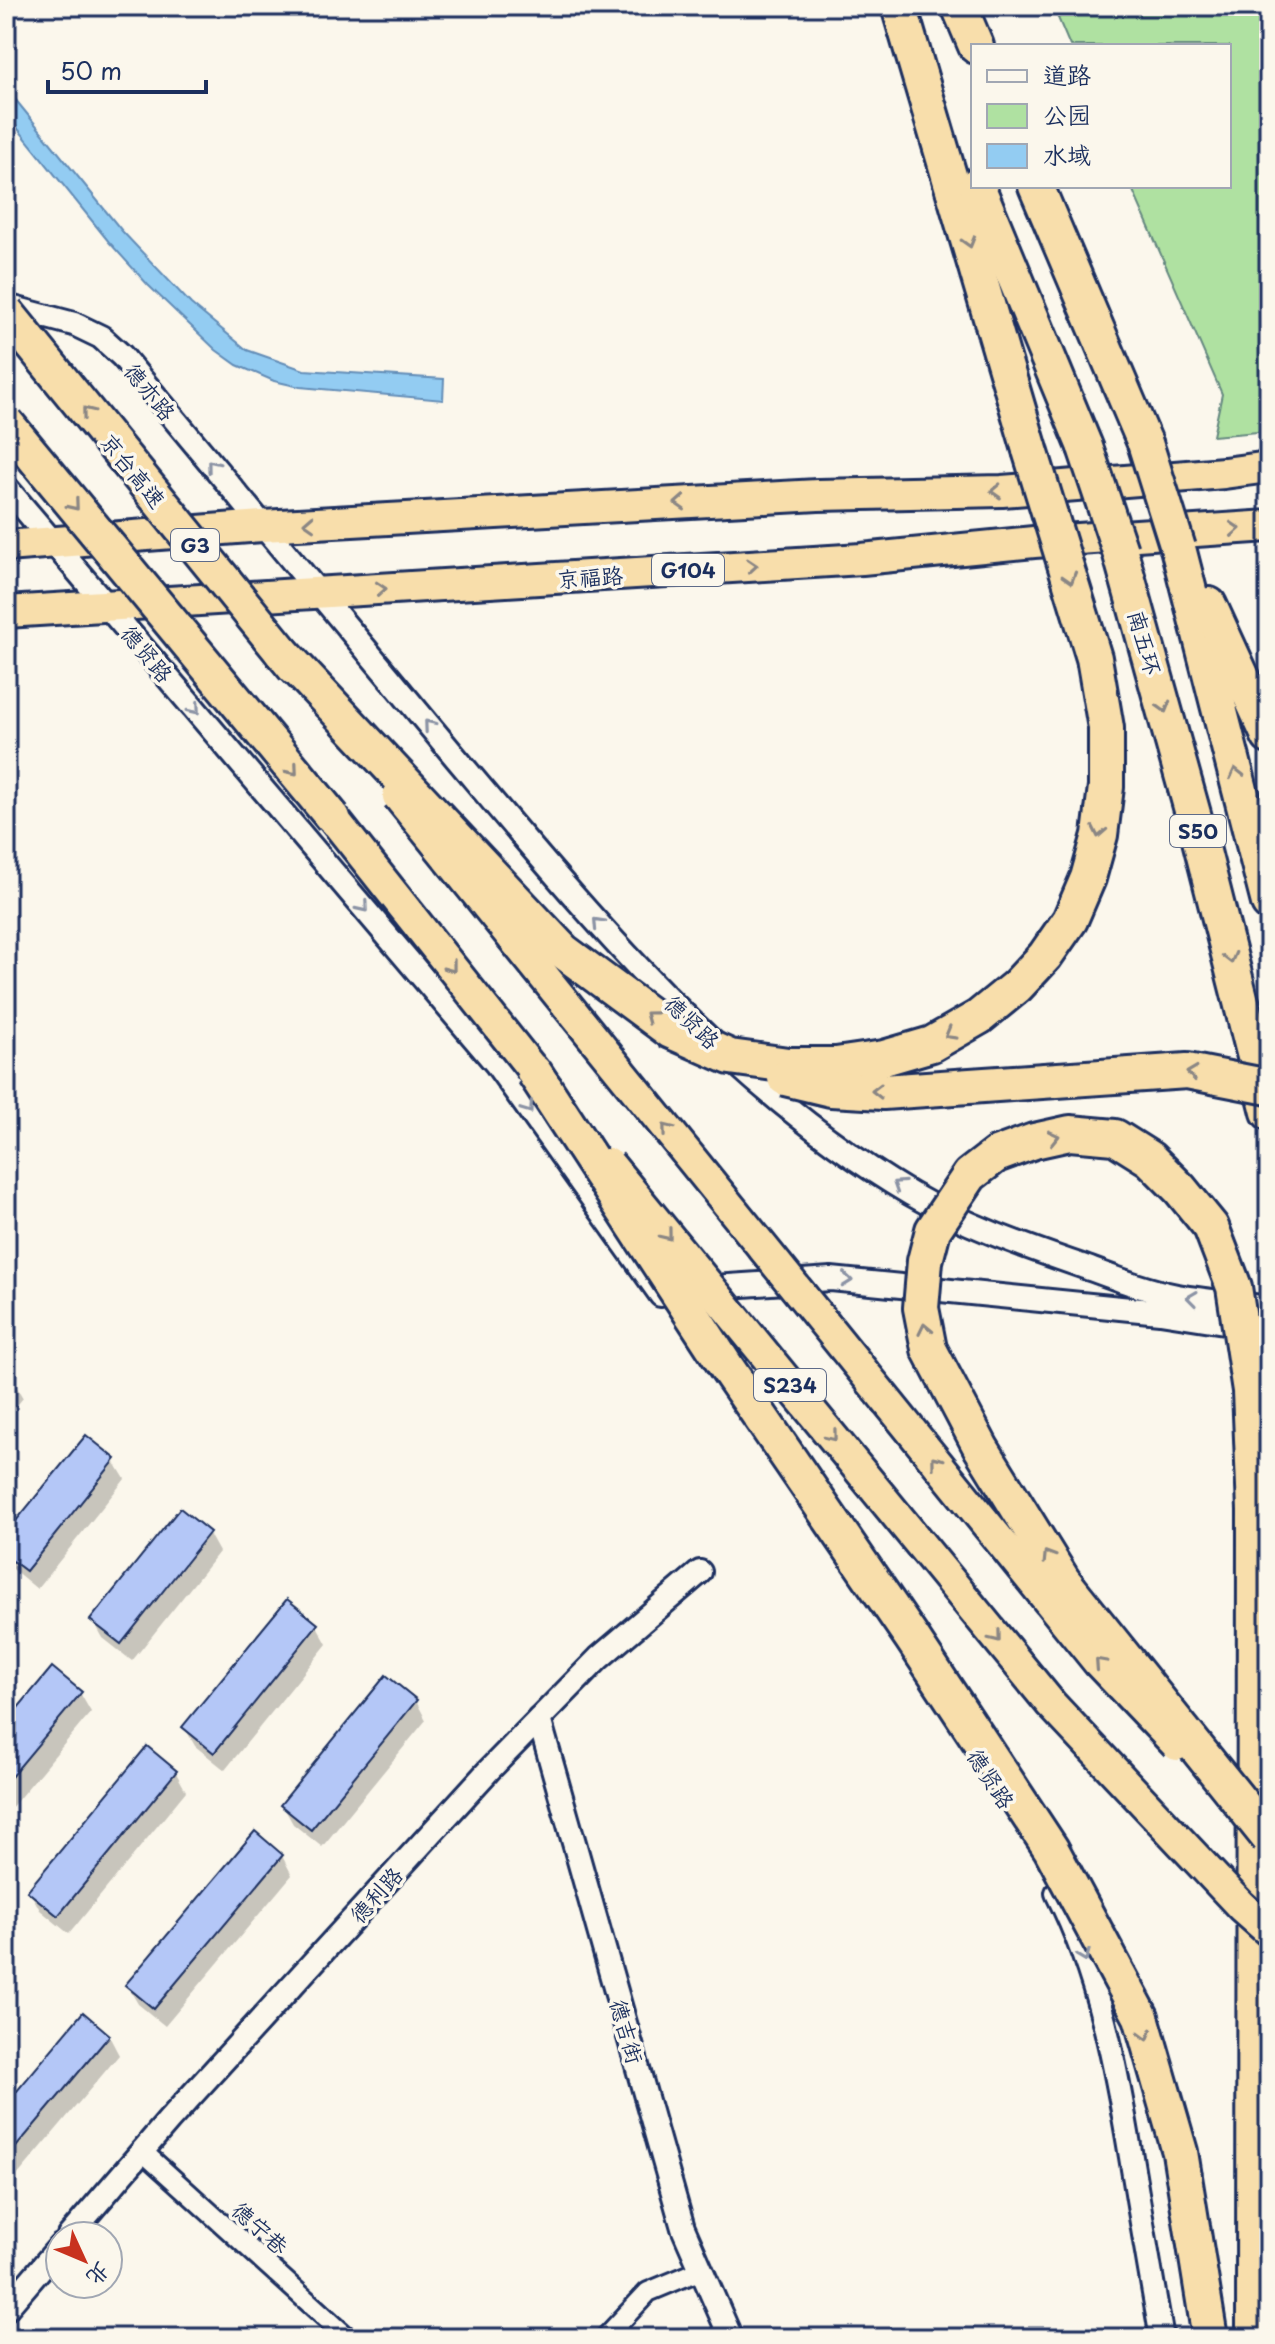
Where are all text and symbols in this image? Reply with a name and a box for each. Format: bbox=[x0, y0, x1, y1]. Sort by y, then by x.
scale bar bbox=[48, 44, 206, 94]
legend bbox=[971, 44, 1231, 188]
text: 50 m bbox=[60, 52, 122, 88]
text: 道路 bbox=[1043, 56, 1091, 92]
text: 公园 bbox=[1043, 96, 1091, 132]
text: 水域 bbox=[1043, 136, 1091, 172]
one-way arrow bbox=[960, 234, 976, 248]
street label: 德亦路 bbox=[117, 355, 185, 427]
one-way arrow bbox=[82, 407, 97, 421]
street label: 京台高速 bbox=[93, 425, 175, 515]
one-way arrow bbox=[207, 460, 222, 474]
one-way arrow bbox=[989, 482, 1002, 499]
one-way arrow bbox=[673, 494, 686, 511]
one-way arrow bbox=[64, 495, 78, 510]
one-way arrow bbox=[302, 514, 315, 531]
one-way arrow bbox=[1229, 521, 1242, 538]
road number: G3 bbox=[171, 529, 219, 561]
road number: G104 bbox=[652, 554, 724, 586]
street label: 京福路 bbox=[556, 557, 624, 595]
one-way arrow bbox=[746, 558, 759, 575]
one-way arrow bbox=[1061, 570, 1077, 584]
one-way arrow bbox=[375, 581, 388, 598]
street label: 南五环 bbox=[1121, 606, 1171, 678]
street label: 德贤路 bbox=[114, 617, 182, 689]
one-way arrow bbox=[185, 700, 200, 714]
one-way arrow bbox=[1155, 700, 1171, 714]
one-way arrow bbox=[424, 720, 439, 735]
one-way arrow bbox=[283, 760, 298, 775]
one-way arrow bbox=[1228, 767, 1245, 780]
road number: S50 bbox=[1170, 815, 1226, 847]
one-way arrow bbox=[1092, 826, 1109, 839]
one-way arrow bbox=[353, 898, 368, 913]
one-way arrow bbox=[594, 917, 608, 932]
one-way arrow bbox=[1221, 951, 1238, 965]
one-way arrow bbox=[441, 958, 456, 972]
street label: 德贤路 bbox=[658, 986, 728, 1056]
one-way arrow bbox=[645, 1011, 659, 1026]
one-way arrow bbox=[944, 1024, 959, 1040]
one-way arrow bbox=[1186, 1065, 1199, 1082]
one-way arrow bbox=[870, 1082, 883, 1100]
one-way arrow bbox=[518, 1100, 533, 1114]
one-way arrow bbox=[662, 1124, 677, 1138]
one-way arrow bbox=[1046, 1129, 1060, 1146]
one-way arrow bbox=[892, 1180, 907, 1195]
one-way arrow bbox=[657, 1226, 672, 1240]
one-way arrow bbox=[841, 1272, 854, 1289]
one-way arrow bbox=[1185, 1290, 1199, 1307]
one-way arrow bbox=[917, 1322, 934, 1336]
road number: S234 bbox=[754, 1369, 826, 1401]
one-way arrow bbox=[822, 1427, 837, 1441]
one-way arrow bbox=[931, 1456, 946, 1471]
one-way arrow bbox=[1042, 1550, 1057, 1565]
one-way arrow bbox=[987, 1628, 1001, 1643]
one-way arrow bbox=[1095, 1658, 1110, 1673]
street label: 德贤路 bbox=[960, 1741, 1024, 1815]
street label: 德利路 bbox=[341, 1858, 409, 1930]
one-way arrow bbox=[1074, 1948, 1091, 1962]
street label: 德吉街 bbox=[603, 1995, 653, 2067]
one-way arrow bbox=[1137, 2027, 1153, 2041]
street label: 德宁巷 bbox=[225, 2193, 297, 2261]
north arrow bbox=[44, 2220, 124, 2300]
text: 北 bbox=[80, 2256, 119, 2294]

